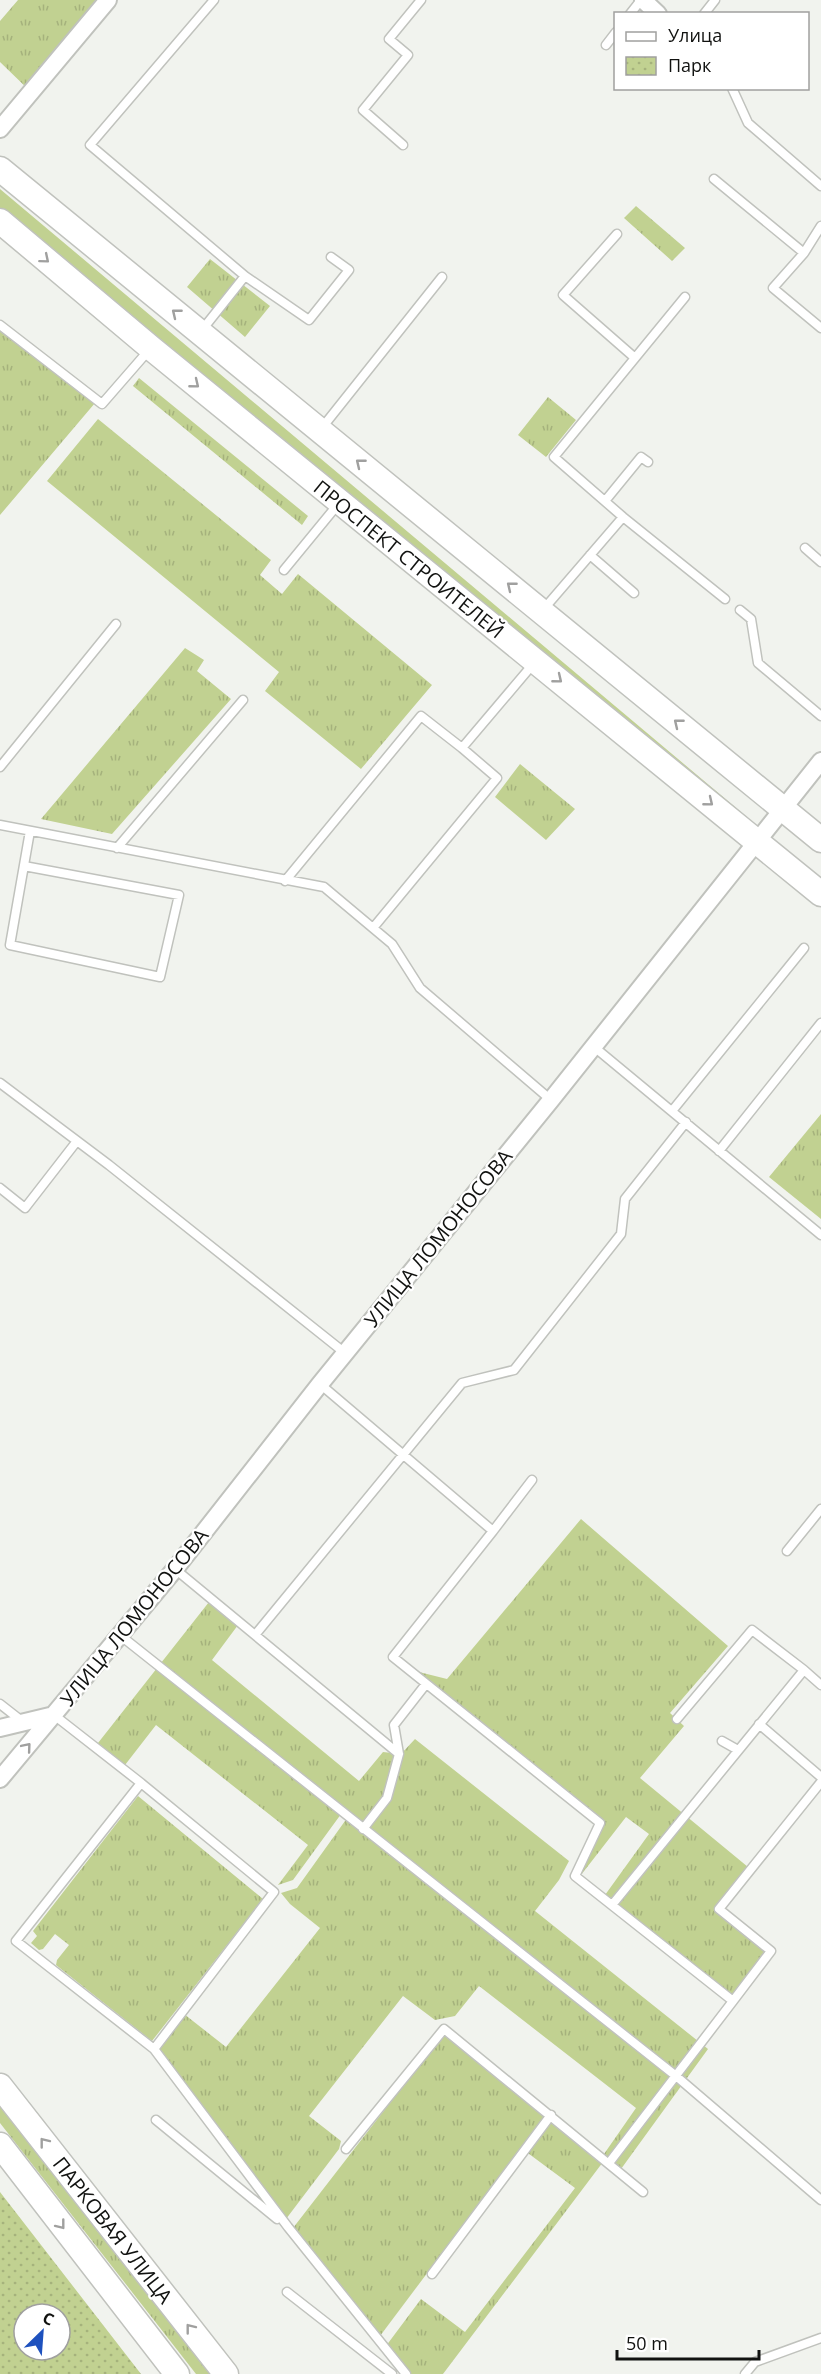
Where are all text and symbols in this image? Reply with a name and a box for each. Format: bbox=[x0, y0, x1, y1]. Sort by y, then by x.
legend bbox=[614, 12, 809, 90]
text: Улица bbox=[668, 23, 722, 47]
text: Парк bbox=[668, 53, 712, 77]
one-way arrow bbox=[38, 251, 49, 262]
one-way arrow bbox=[172, 310, 183, 321]
one-way arrow bbox=[188, 376, 199, 387]
one-way arrow bbox=[356, 459, 367, 470]
street label: ПРОСПЕКТ СТРОИТЕЛЕЙ bbox=[308, 474, 510, 644]
one-way arrow bbox=[507, 583, 518, 594]
one-way arrow bbox=[551, 672, 562, 683]
one-way arrow bbox=[674, 719, 685, 730]
one-way arrow bbox=[702, 795, 713, 806]
street label: УЛИЦА ЛОМОНОСОВА bbox=[358, 1143, 518, 1333]
street label: УЛИЦА ЛОМОНОСОВА bbox=[54, 1522, 214, 1712]
one-way arrow bbox=[20, 1743, 31, 1754]
one-way arrow bbox=[40, 2137, 51, 2148]
street label: ПАРКОВАЯ УЛИЦА bbox=[47, 2151, 179, 2309]
one-way arrow bbox=[54, 2218, 65, 2229]
north arrow bbox=[12, 2302, 72, 2362]
text: С bbox=[39, 2306, 58, 2331]
scale bar bbox=[617, 2323, 760, 2361]
one-way arrow bbox=[186, 2324, 197, 2335]
text: 50 m bbox=[626, 2331, 668, 2355]

